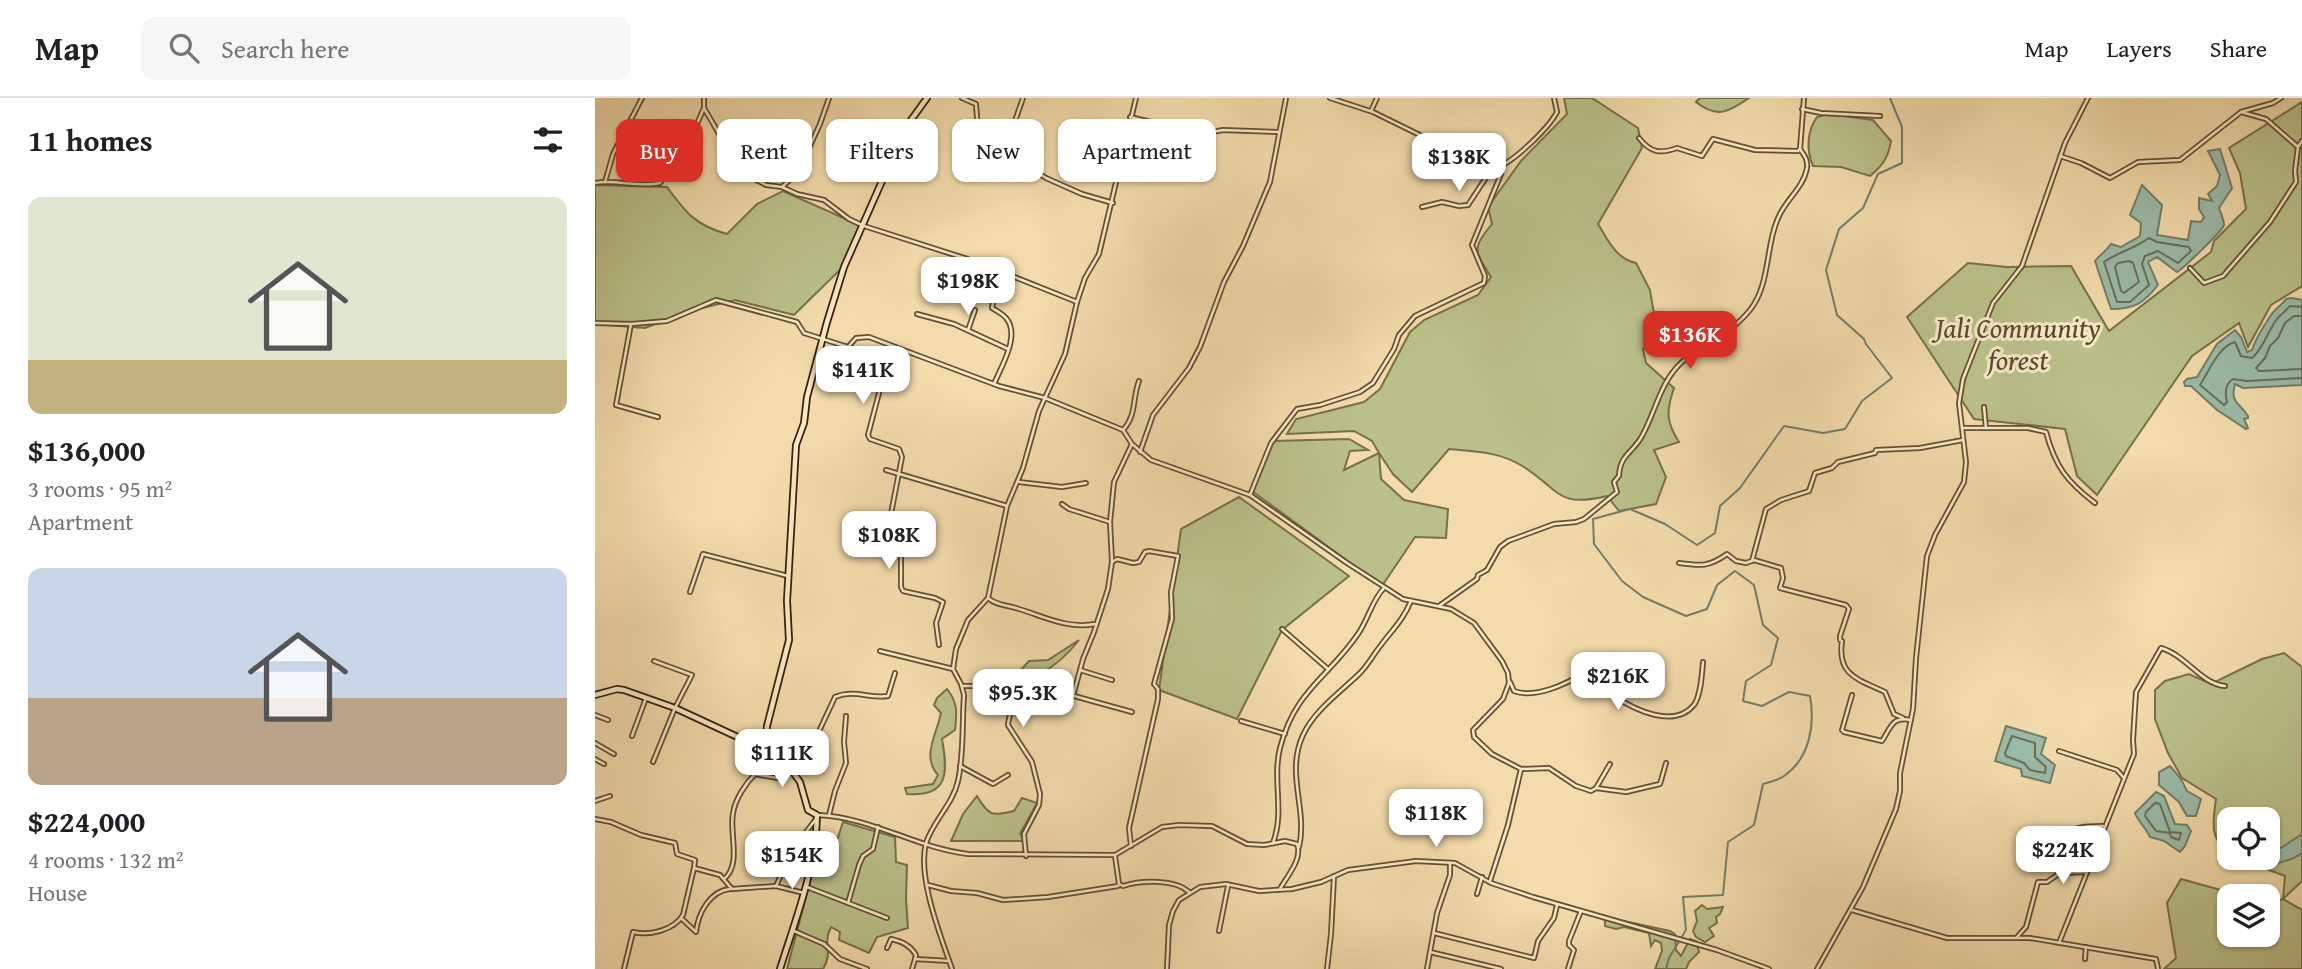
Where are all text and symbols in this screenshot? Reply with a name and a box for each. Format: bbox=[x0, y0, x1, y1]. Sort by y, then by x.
search box bbox=[141, 17, 631, 80]
text: Map bbox=[35, 24, 99, 72]
icon: search bbox=[165, 29, 203, 67]
text: Search here bbox=[221, 29, 349, 68]
text: Map bbox=[2025, 31, 2068, 66]
text: Layers bbox=[2106, 31, 2172, 66]
text: Share bbox=[2210, 31, 2267, 66]
text: 11 homes bbox=[28, 118, 153, 162]
chip: Buy bbox=[616, 119, 703, 182]
chip: Rent bbox=[717, 119, 812, 182]
chip: Filters bbox=[826, 119, 938, 182]
chip: New bbox=[952, 119, 1044, 182]
chip: Apartment bbox=[1058, 119, 1216, 182]
icon: filters bbox=[529, 121, 567, 159]
pin: $138K bbox=[1410, 134, 1508, 193]
text: $138K bbox=[1428, 139, 1490, 172]
icon: home bbox=[235, 243, 361, 369]
pin: $198K bbox=[919, 258, 1017, 317]
text: $198K bbox=[937, 263, 999, 296]
park label: Jali Community forest bbox=[1931, 307, 2101, 380]
pin: $136K bbox=[1641, 312, 1739, 371]
text: $136K bbox=[1659, 317, 1721, 350]
pin: $141K bbox=[814, 346, 912, 406]
text: $141K bbox=[832, 352, 894, 385]
text: $136,000 bbox=[28, 428, 145, 472]
text: 3 rooms · 95 m² bbox=[28, 472, 172, 505]
text: Apartment bbox=[28, 505, 133, 538]
pin: $108K bbox=[840, 512, 938, 571]
text: $108K bbox=[858, 517, 920, 550]
icon: home bbox=[235, 614, 361, 740]
pin: $216K bbox=[1569, 652, 1667, 712]
text: $216K bbox=[1587, 658, 1649, 691]
pin: $95.3K bbox=[966, 670, 1080, 729]
text: $95.3K bbox=[989, 675, 1057, 708]
pin: $111K bbox=[733, 730, 831, 789]
text: $111K bbox=[751, 735, 813, 768]
pin: $118K bbox=[1387, 790, 1485, 849]
text: $118K bbox=[1405, 795, 1467, 828]
text: $224,000 bbox=[28, 799, 145, 843]
map controls bbox=[2217, 807, 2280, 947]
button: locate bbox=[2217, 807, 2280, 870]
pin: $224K bbox=[2014, 826, 2112, 886]
pin: $154K bbox=[743, 832, 841, 891]
text: $224K bbox=[2032, 832, 2094, 865]
text: $154K bbox=[761, 837, 823, 870]
text: 4 rooms · 132 m² bbox=[28, 843, 183, 876]
text: House bbox=[28, 876, 87, 909]
button: layers bbox=[2217, 884, 2280, 947]

